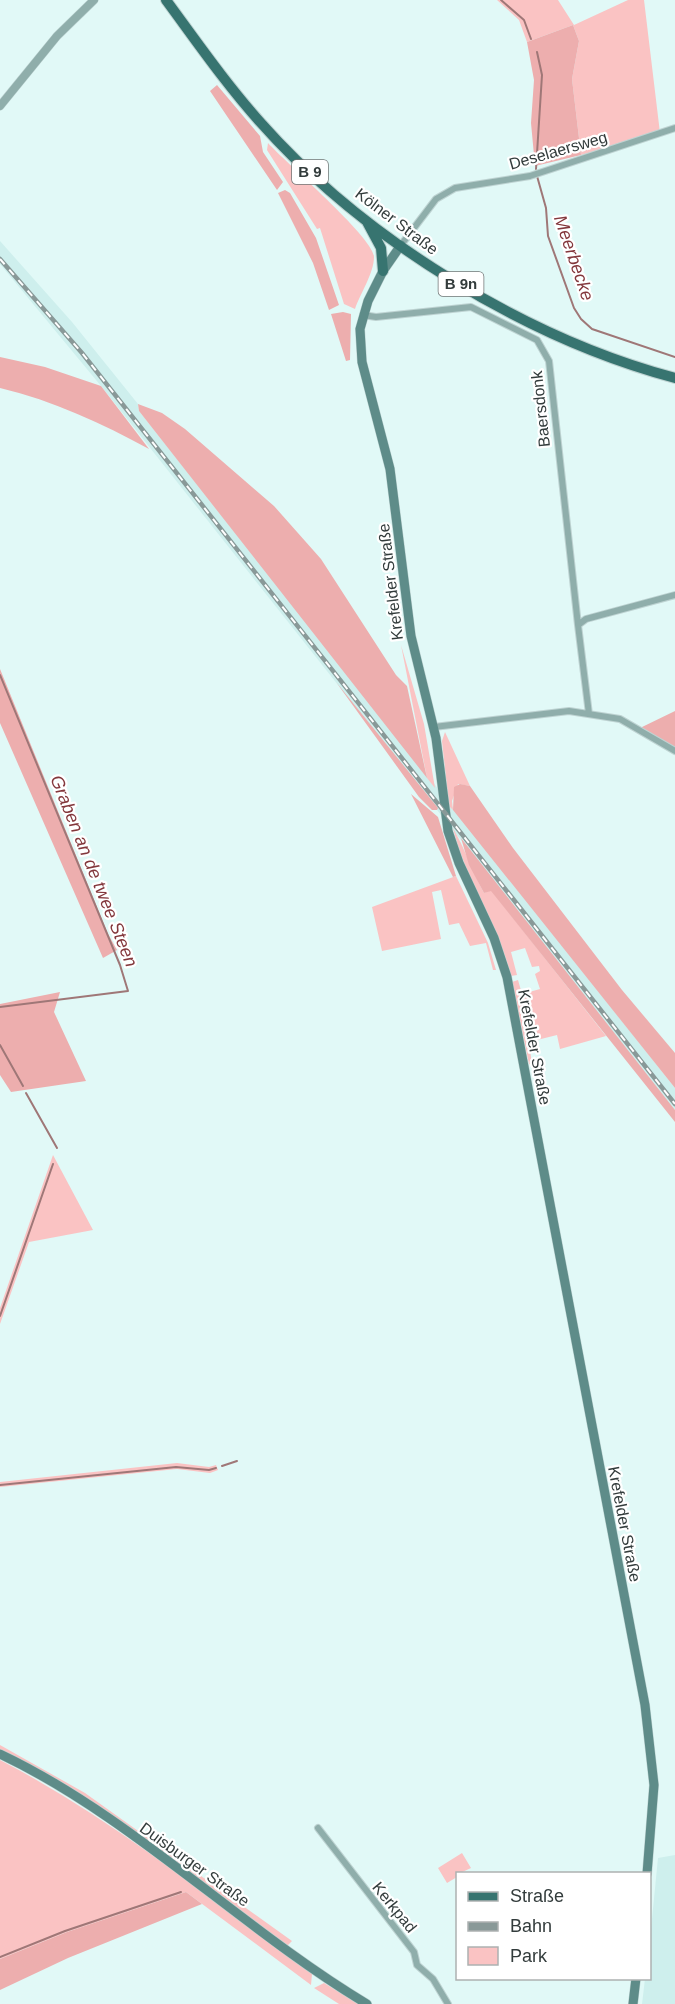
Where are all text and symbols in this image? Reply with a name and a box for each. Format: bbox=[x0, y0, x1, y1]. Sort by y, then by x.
street label: Deselaersweg bbox=[507, 128, 609, 173]
road number: B 9 bbox=[292, 160, 328, 184]
street label: Kölner Straße bbox=[352, 185, 441, 258]
water label: Meerbecke bbox=[550, 213, 598, 303]
road number: B 9n bbox=[438, 272, 484, 296]
street label: Baersdonk bbox=[528, 369, 553, 448]
street label: Krefelder Straße bbox=[375, 523, 406, 641]
water label: Graben an de twee Steen bbox=[46, 772, 142, 970]
street label: Krefelder Straße bbox=[515, 988, 554, 1106]
street label: Krefelder Straße bbox=[605, 1465, 644, 1583]
street label: Duisburger Straße bbox=[137, 1819, 253, 1910]
legend bbox=[456, 1872, 651, 1980]
street label: Kerkpad bbox=[369, 1879, 420, 1936]
text: Straße bbox=[510, 1886, 564, 1906]
text: Bahn bbox=[510, 1916, 552, 1936]
text: Park bbox=[510, 1946, 548, 1966]

